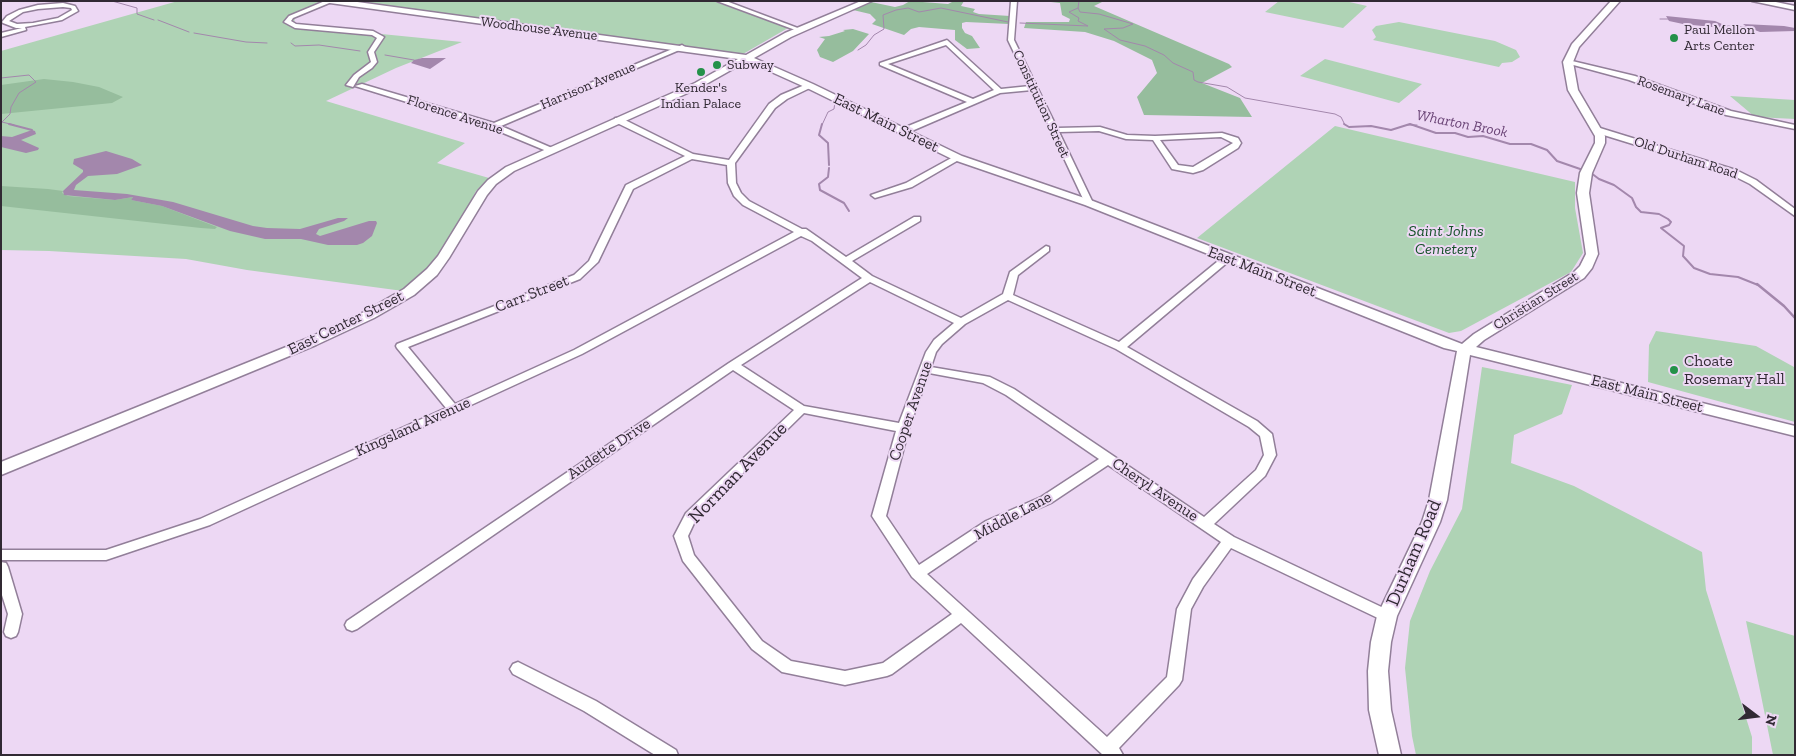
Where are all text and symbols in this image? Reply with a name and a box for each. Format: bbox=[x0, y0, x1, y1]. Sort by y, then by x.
street label: Woodhouse Avenue bbox=[480, 13, 598, 45]
place label: Paul Mellon Arts Center bbox=[1684, 22, 1755, 54]
marker: Paul Mellon Arts Center bbox=[1668, 32, 1680, 44]
street label: Constitution Street bbox=[1009, 47, 1073, 161]
place label: Subway bbox=[727, 57, 774, 73]
street label: Harrison Avenue bbox=[538, 58, 638, 114]
marker: Subway bbox=[711, 59, 723, 71]
marker: Kender's Indian Palace bbox=[695, 66, 707, 78]
street label: Rosemary Lane bbox=[1635, 72, 1727, 120]
place label: Kender's Indian Palace bbox=[661, 80, 741, 112]
street label: East Main Street bbox=[830, 89, 942, 157]
street label: Florence Avenue bbox=[405, 92, 505, 138]
water label: Wharton Brook bbox=[1415, 106, 1509, 142]
street label: Old Durham Road bbox=[1632, 133, 1740, 183]
park label: Saint Johns Cemetery bbox=[1408, 221, 1484, 259]
street label: East Main Street bbox=[1205, 242, 1319, 302]
street label: Christian Street bbox=[1491, 268, 1581, 334]
street label: Carr Street bbox=[492, 271, 572, 317]
street label: East Center Street bbox=[285, 287, 407, 359]
place label: Choate Rosemary Hall bbox=[1684, 351, 1785, 389]
street label: Cooper Avenue bbox=[885, 359, 937, 463]
marker: Choate Rosemary Hall bbox=[1668, 364, 1680, 376]
street label: East Main Street bbox=[1589, 371, 1705, 417]
street label: Kingsland Avenue bbox=[352, 393, 474, 461]
street label: Audette Drive bbox=[564, 414, 654, 484]
street label: Norman Avenue bbox=[684, 417, 792, 529]
street label: Cheryl Avenue bbox=[1108, 454, 1202, 526]
street label: Middle Lane bbox=[971, 488, 1055, 544]
street label: Durham Road bbox=[1381, 496, 1447, 610]
north arrow bbox=[1731, 691, 1781, 741]
text: N bbox=[1761, 713, 1781, 727]

